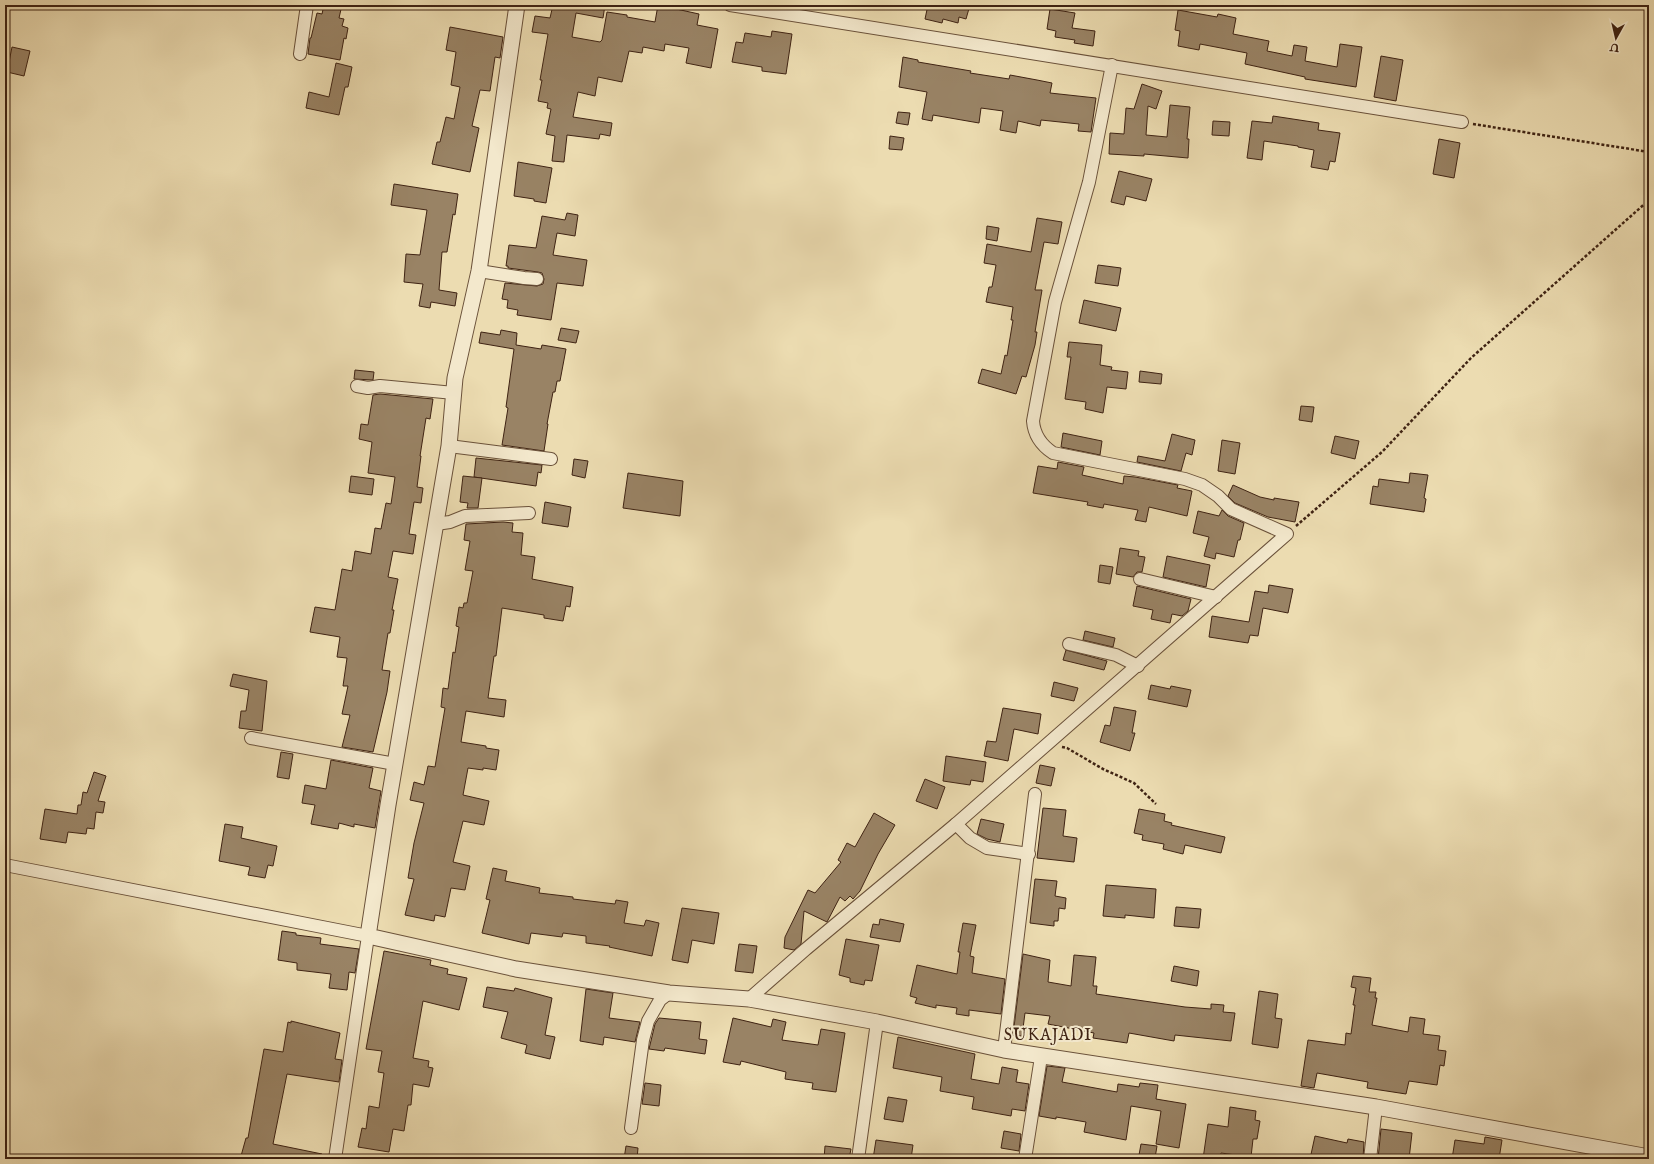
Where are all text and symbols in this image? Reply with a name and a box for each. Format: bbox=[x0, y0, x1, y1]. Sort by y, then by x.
north arrow bbox=[1596, 18, 1636, 58]
text: U bbox=[1608, 39, 1621, 55]
district label: SUKAJADI bbox=[1004, 1026, 1092, 1046]

